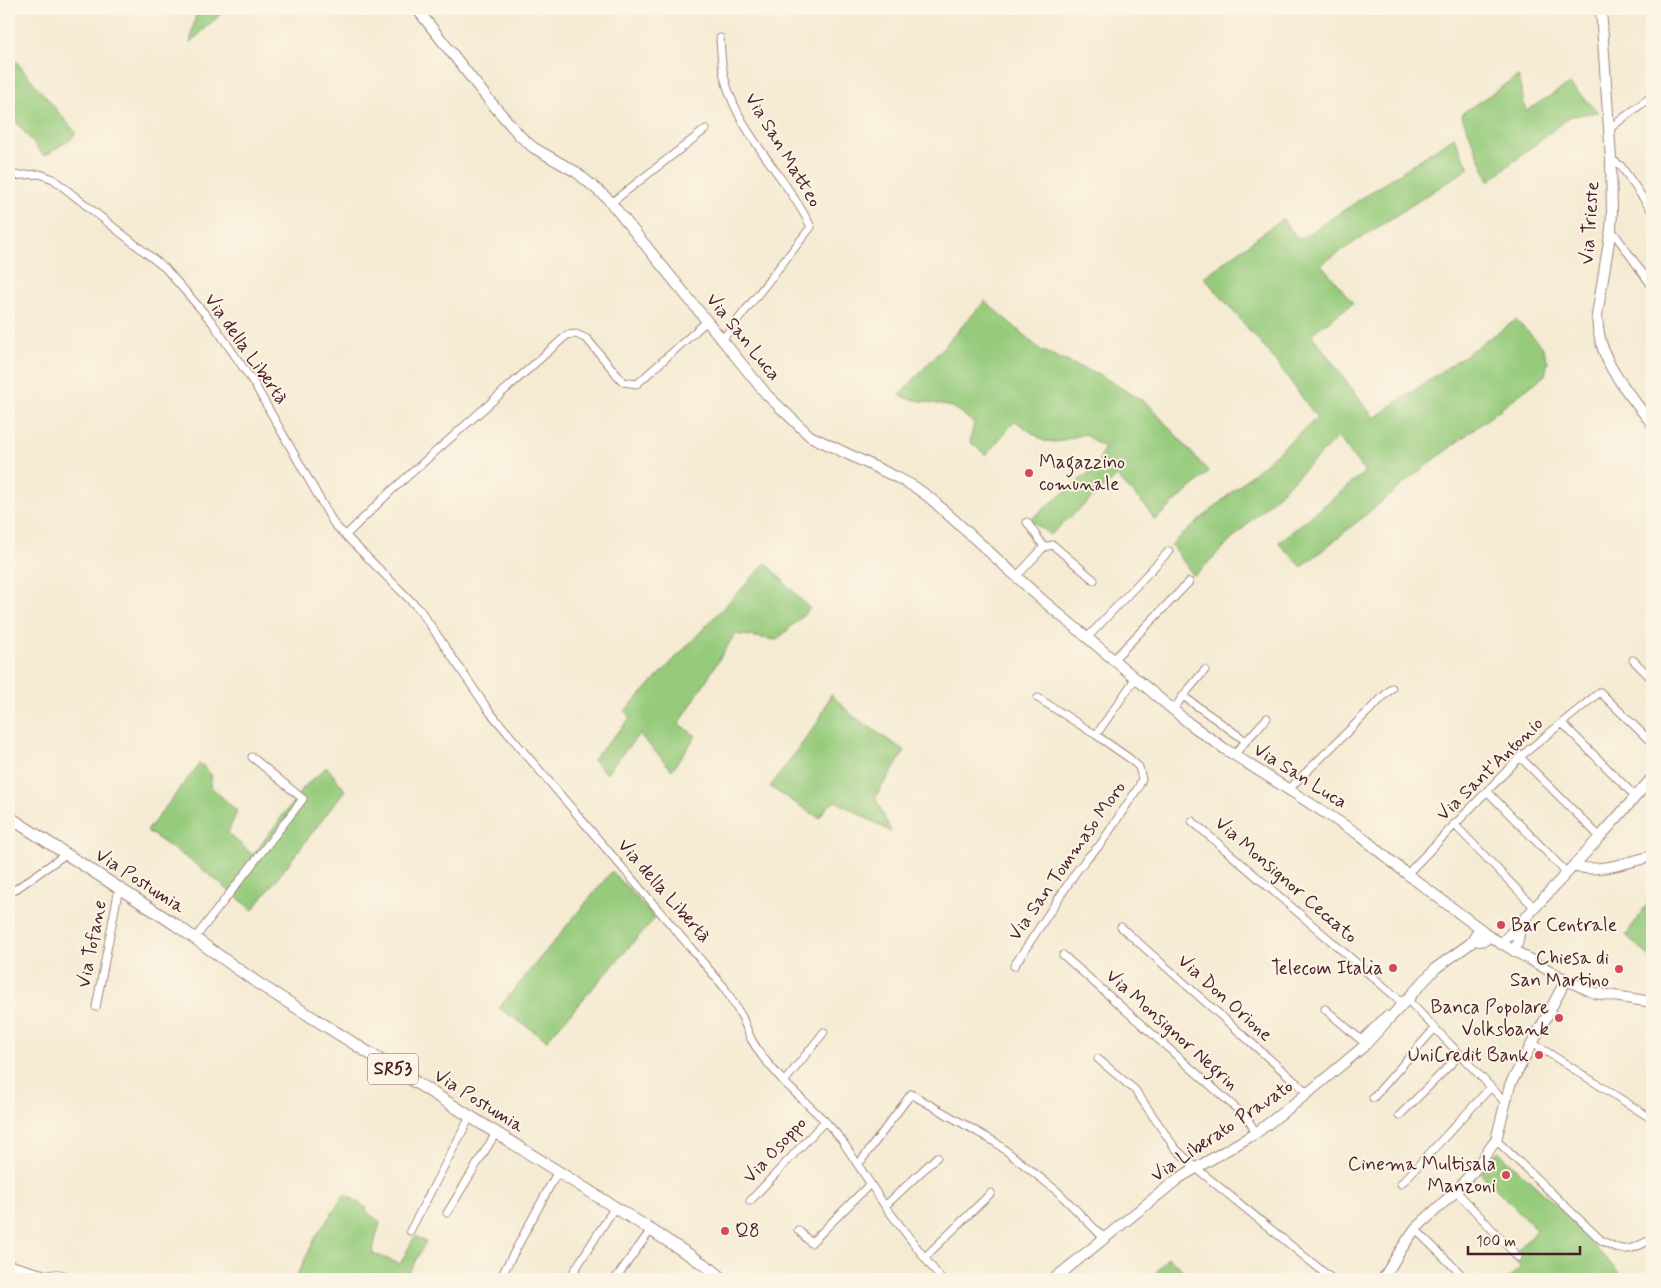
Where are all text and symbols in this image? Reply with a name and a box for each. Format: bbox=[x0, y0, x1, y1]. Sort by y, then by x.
street label: Via San Matteo bbox=[739, 88, 827, 212]
street label: Via Trieste bbox=[1575, 180, 1605, 266]
street label: Via della Libertà bbox=[198, 288, 294, 410]
street label: Via San Luca bbox=[700, 288, 786, 386]
place label: Magazzino comunale bbox=[1039, 450, 1125, 497]
marker: Magazzino comunale bbox=[1023, 467, 1035, 479]
street label: Via Sant'Antonio bbox=[1431, 711, 1549, 827]
street label: Via San Luca bbox=[1248, 737, 1352, 815]
street label: Via San Tommaso Moro bbox=[1002, 776, 1132, 946]
street label: Via Monsignor Ceccato bbox=[1209, 811, 1363, 950]
street label: Via della Libertà bbox=[612, 834, 716, 949]
street label: Via Postumia bbox=[90, 843, 190, 920]
street label: Via Tofane bbox=[71, 898, 113, 990]
place label: Bar Centrale bbox=[1511, 913, 1617, 938]
marker: Bar Centrale bbox=[1495, 919, 1507, 931]
place label: Chiesa di San Martino bbox=[1510, 946, 1609, 993]
street label: Via Don Orione bbox=[1172, 949, 1278, 1047]
place label: Telecom Italia bbox=[1271, 956, 1383, 981]
marker: Telecom Italia bbox=[1387, 962, 1399, 974]
marker: Chiesa di San Martino bbox=[1613, 963, 1625, 975]
street label: Via Monsignor Negrin bbox=[1098, 964, 1244, 1099]
place label: Banca Popolare Volksbank bbox=[1431, 995, 1549, 1042]
marker: Banca Popolare Volksbank bbox=[1553, 1012, 1565, 1024]
place label: UniCredit Bank bbox=[1408, 1043, 1529, 1068]
marker: UniCredit Bank bbox=[1533, 1049, 1545, 1061]
road number: SR53 bbox=[368, 1054, 418, 1084]
street label: Via Postumia bbox=[429, 1063, 530, 1139]
street label: Via Liberato Pravato bbox=[1146, 1074, 1298, 1188]
street label: Via Osoppo bbox=[738, 1111, 812, 1189]
place label: Cinema Multisala Manzoni bbox=[1348, 1152, 1496, 1199]
marker: Cinema Multisala Manzoni bbox=[1500, 1169, 1512, 1181]
place label: Q8 bbox=[735, 1219, 760, 1244]
scale bar bbox=[1468, 1223, 1581, 1255]
marker: Q8 bbox=[719, 1225, 731, 1237]
text: 100 m bbox=[1476, 1232, 1516, 1252]

